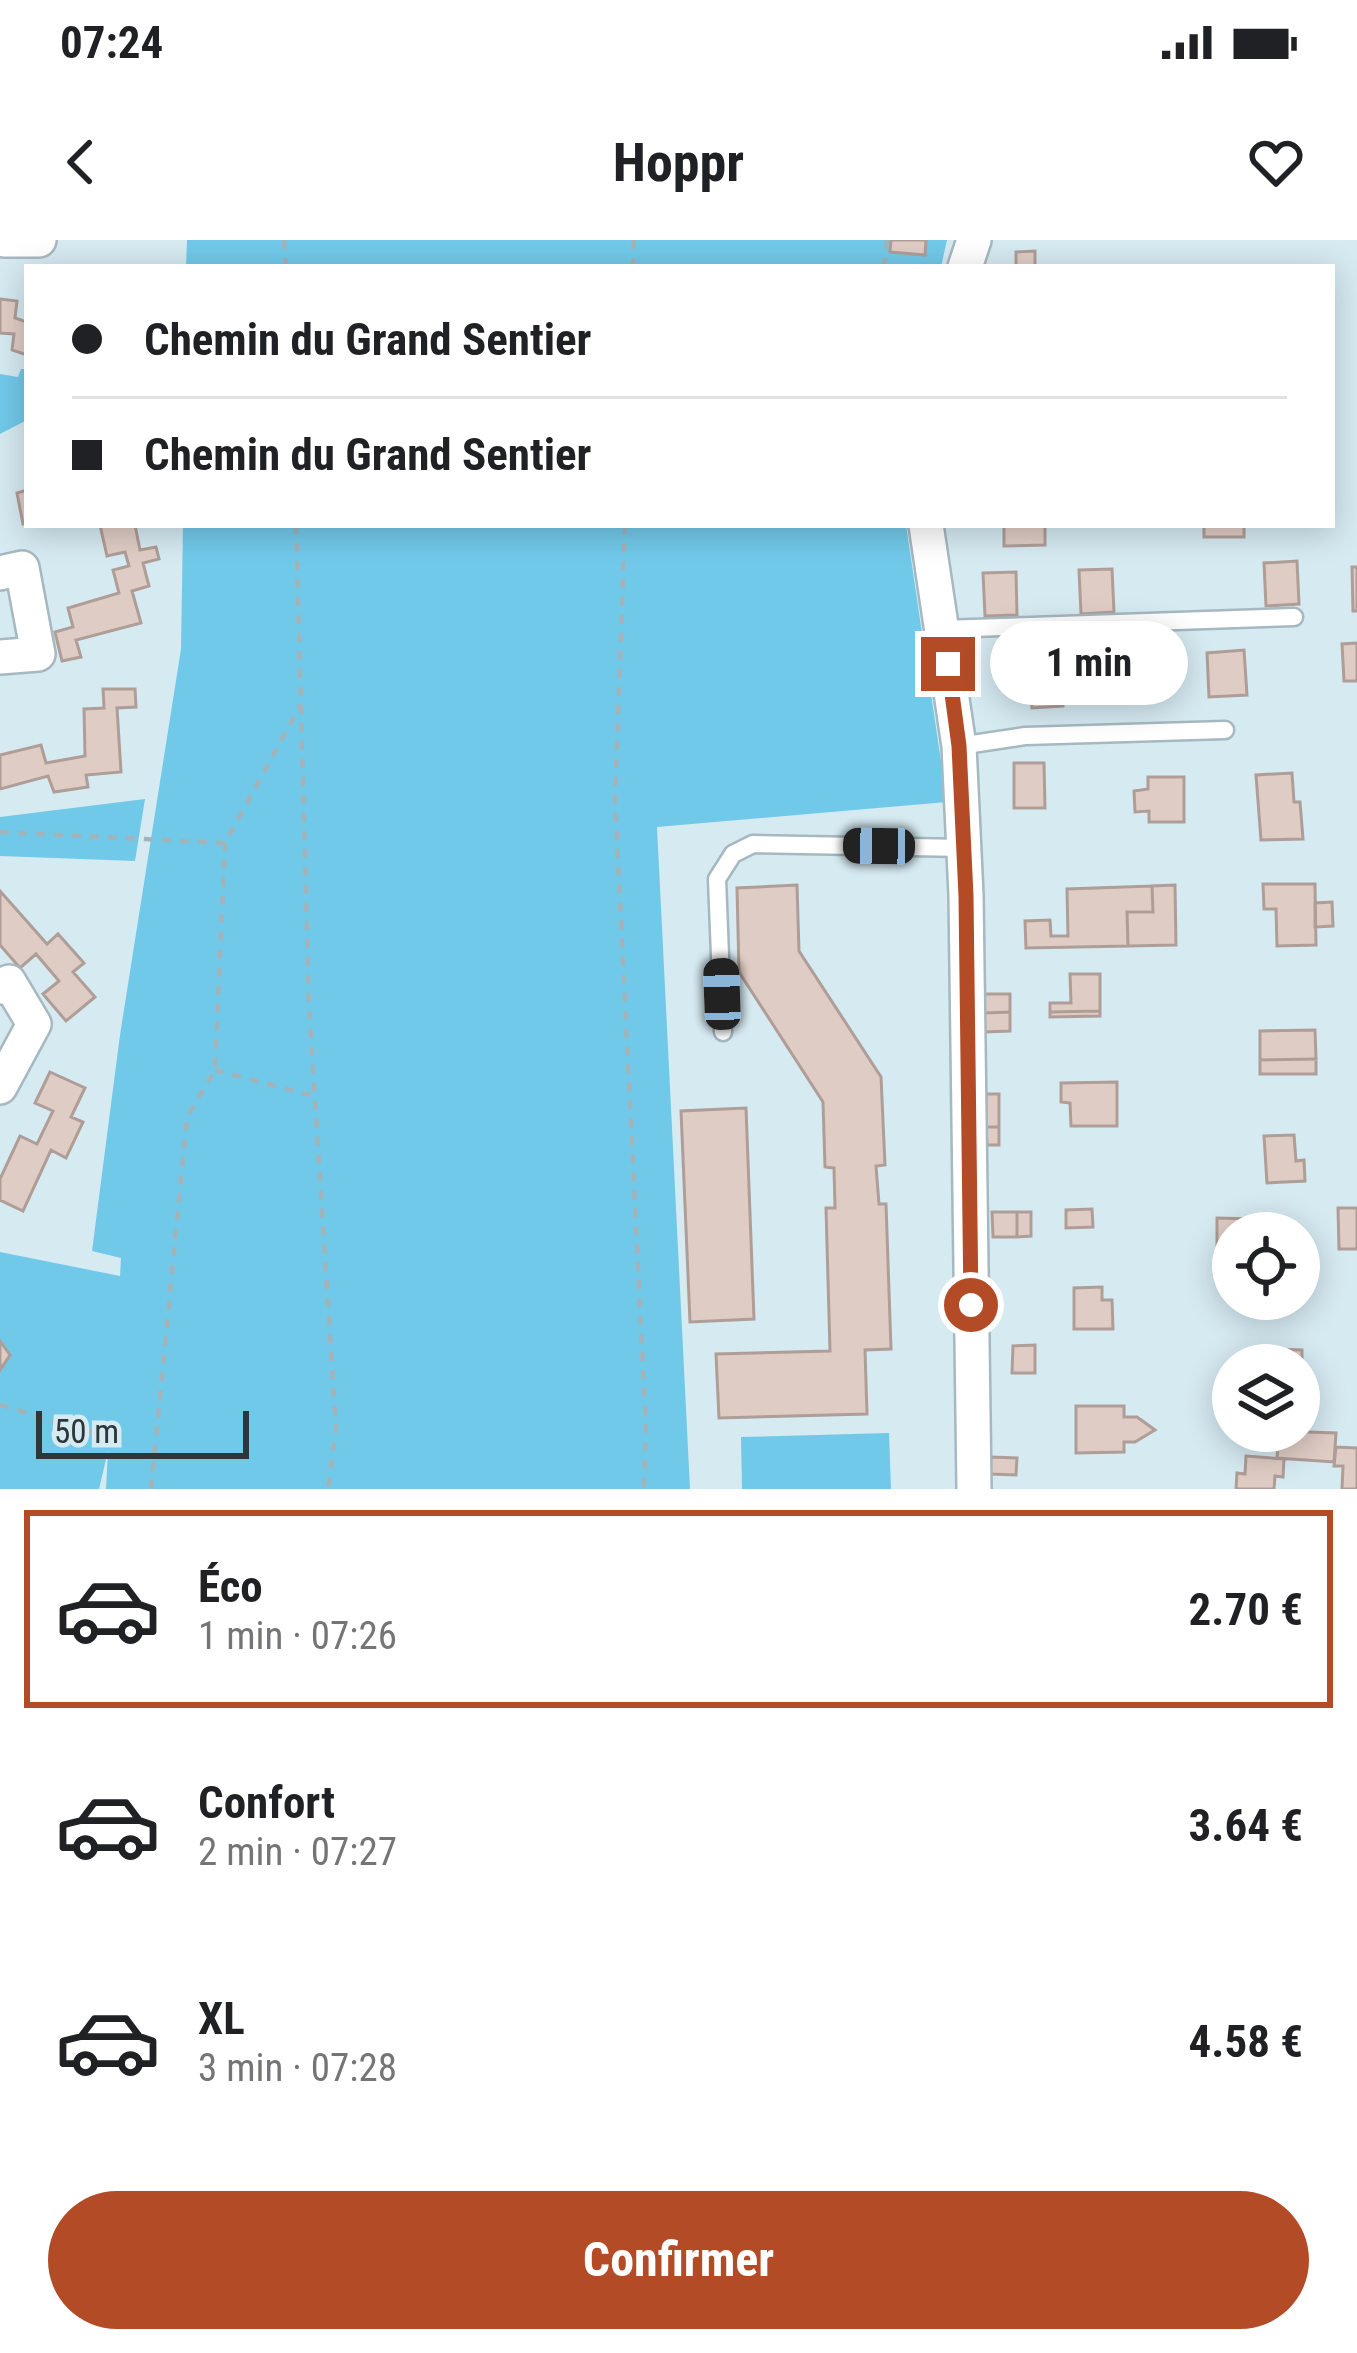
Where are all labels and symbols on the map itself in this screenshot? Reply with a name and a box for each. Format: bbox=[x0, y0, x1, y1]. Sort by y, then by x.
callout: 1 min bbox=[990, 622, 1188, 706]
route end bbox=[921, 637, 975, 691]
car bbox=[843, 827, 915, 865]
car bbox=[703, 957, 741, 1031]
route start bbox=[944, 1278, 998, 1332]
scale bar bbox=[36, 1405, 249, 1458]

